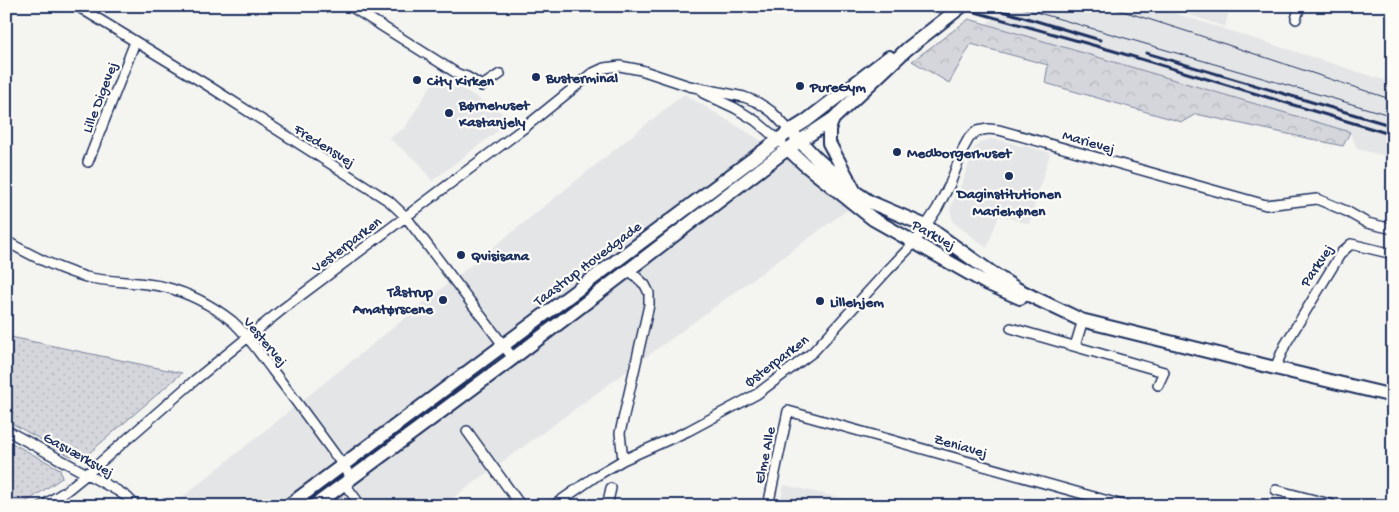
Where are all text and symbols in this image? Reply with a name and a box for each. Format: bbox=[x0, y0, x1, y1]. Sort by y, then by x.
street label: Lille Digevej bbox=[79, 60, 123, 136]
place label: Busterminal bbox=[545, 70, 619, 88]
marker: Busterminal bbox=[530, 71, 542, 83]
place label: City Kirken bbox=[426, 73, 495, 91]
marker: City Kirken bbox=[411, 74, 423, 86]
place label: PureGym bbox=[809, 79, 866, 97]
marker: PureGym bbox=[794, 80, 806, 92]
place label: Børnehuset Kastanjely bbox=[458, 97, 531, 132]
marker: Børnehuset Kastanjely bbox=[443, 107, 455, 119]
street label: Fredensvej bbox=[289, 120, 358, 173]
street label: Marievej bbox=[1060, 127, 1117, 159]
place label: Medborgerhuset bbox=[907, 145, 1013, 163]
marker: Medborgerhuset bbox=[891, 146, 903, 158]
marker: Daginstitutionen Mariehønen bbox=[1003, 170, 1015, 182]
place label: Daginstitutionen Mariehønen bbox=[955, 186, 1062, 221]
street label: Vesterparken bbox=[308, 213, 386, 278]
street label: Parkvej bbox=[907, 216, 958, 255]
street label: Taastrup Hovedgade bbox=[530, 218, 646, 312]
street label: Parkvej bbox=[1296, 241, 1338, 292]
place label: Qvisisana bbox=[471, 248, 530, 266]
marker: Qvisisana bbox=[455, 249, 467, 261]
place label: Tåstrup Amatørscene bbox=[352, 284, 434, 319]
marker: Tåstrup Amatørscene bbox=[437, 294, 449, 306]
place label: Lillehjem bbox=[830, 294, 884, 312]
marker: Lillehjem bbox=[814, 295, 826, 307]
street label: Vestervej bbox=[238, 313, 290, 371]
street label: Østerparken bbox=[741, 331, 813, 392]
street label: Elme Alle bbox=[751, 425, 781, 486]
street label: Gasværksvej bbox=[40, 429, 116, 482]
street label: Zeniavej bbox=[932, 431, 989, 463]

